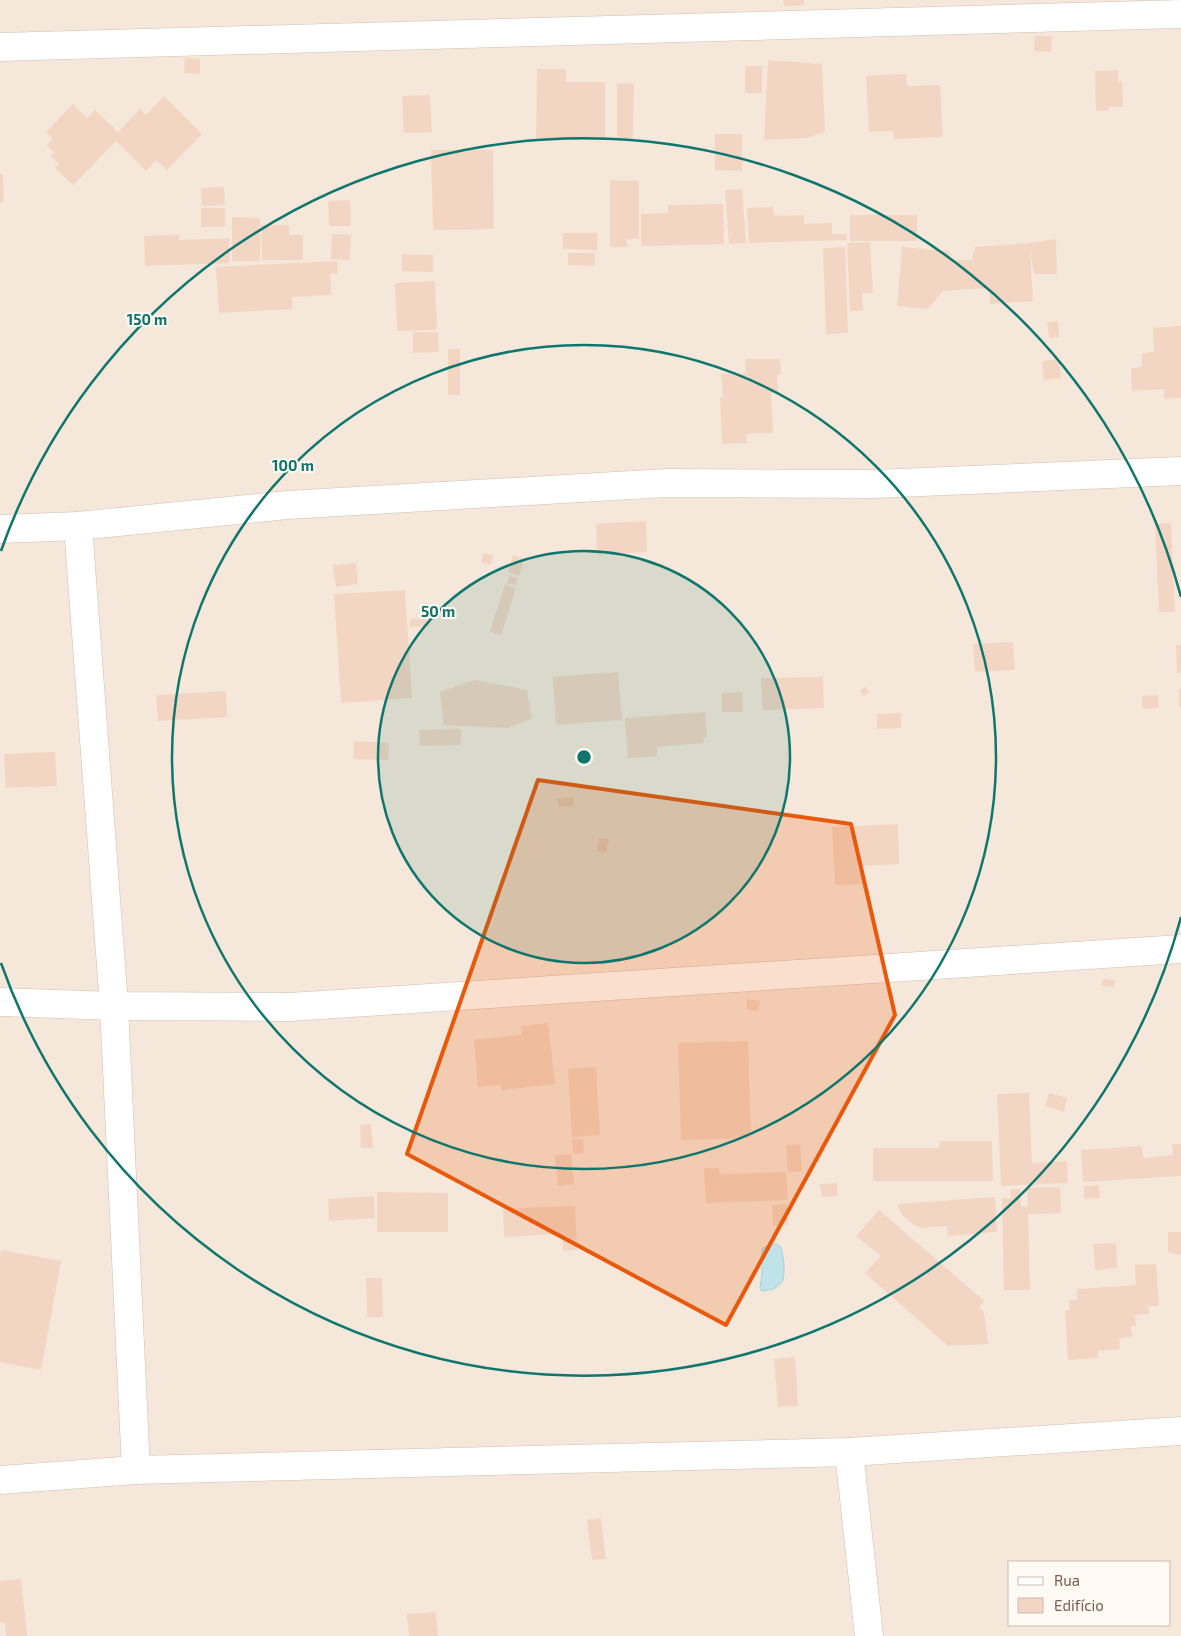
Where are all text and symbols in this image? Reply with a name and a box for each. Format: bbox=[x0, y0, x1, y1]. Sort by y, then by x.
text: 150 m bbox=[127, 310, 167, 328]
text: 100 m bbox=[272, 456, 314, 474]
text: 50 m bbox=[421, 602, 455, 620]
centre of rings bbox=[575, 748, 593, 766]
legend bbox=[1008, 1561, 1171, 1626]
text: Rua bbox=[1054, 1571, 1080, 1589]
text: Edifício bbox=[1054, 1596, 1104, 1614]

